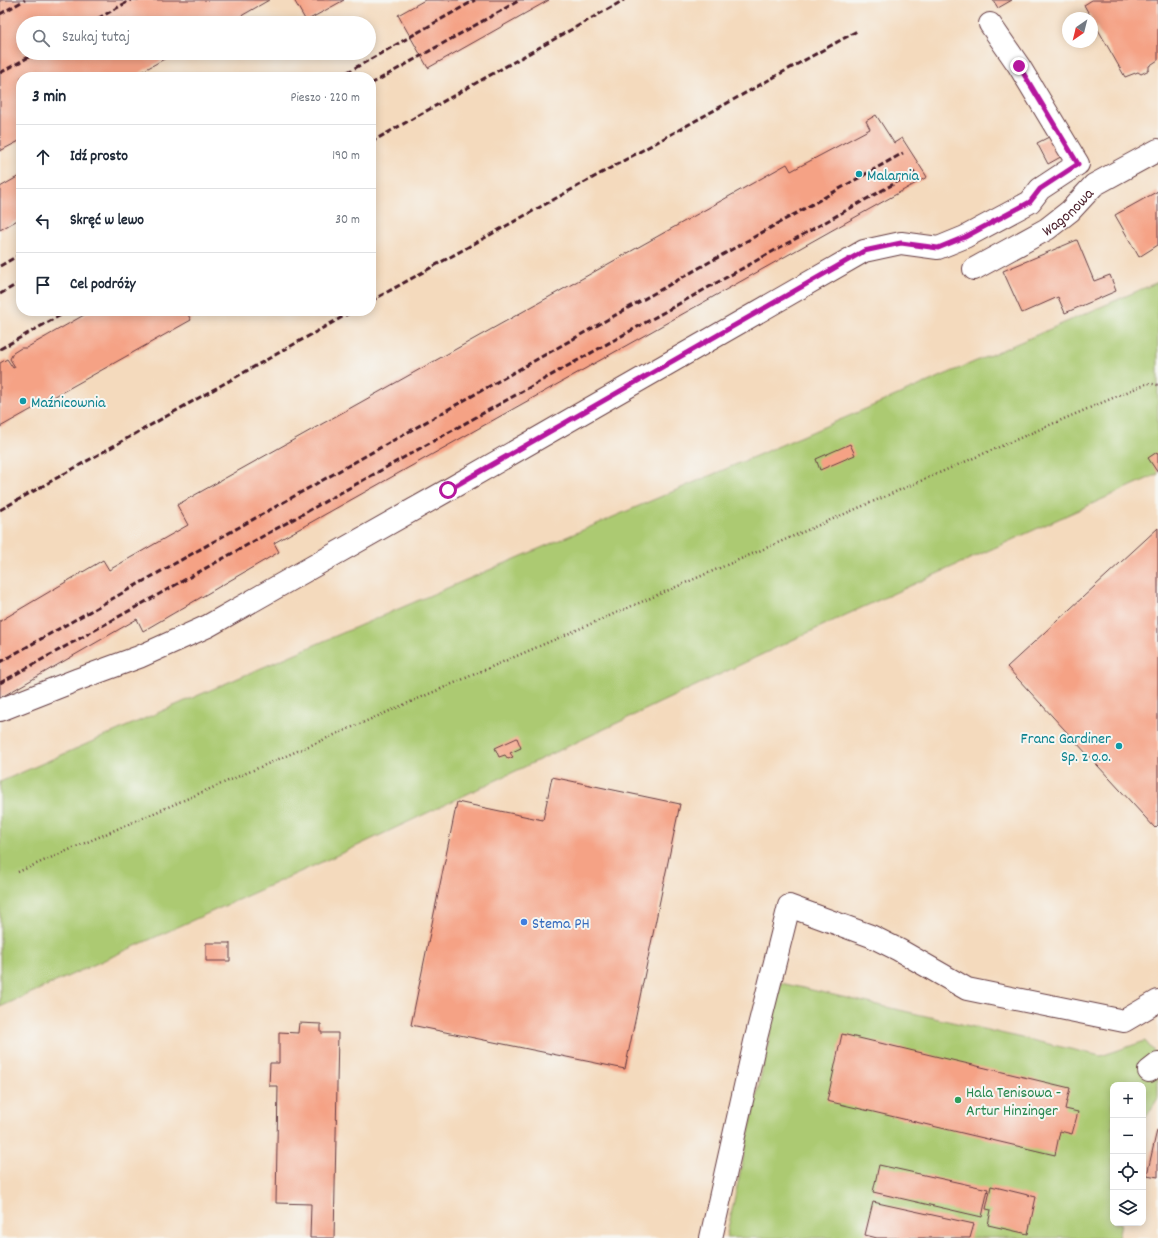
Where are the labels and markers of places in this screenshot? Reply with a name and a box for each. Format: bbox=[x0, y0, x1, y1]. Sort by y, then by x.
place label: Malarnia bbox=[867, 165, 919, 188]
marker: Malarnia bbox=[854, 169, 864, 179]
place label: Maźnicownia bbox=[31, 392, 106, 415]
marker: Maźnicownia bbox=[18, 396, 28, 406]
place label: Franc Gardiner Sp. z o.o. bbox=[1021, 728, 1111, 769]
marker: Franc Gardiner Sp. z o.o. bbox=[1114, 741, 1124, 751]
place label: Stema PH bbox=[532, 913, 590, 936]
marker: Stema PH bbox=[519, 917, 529, 927]
place label: Hala Tenisowa - Artur Hinzinger bbox=[966, 1082, 1061, 1123]
marker: Hala Tenisowa - Artur Hinzinger bbox=[953, 1095, 963, 1105]

